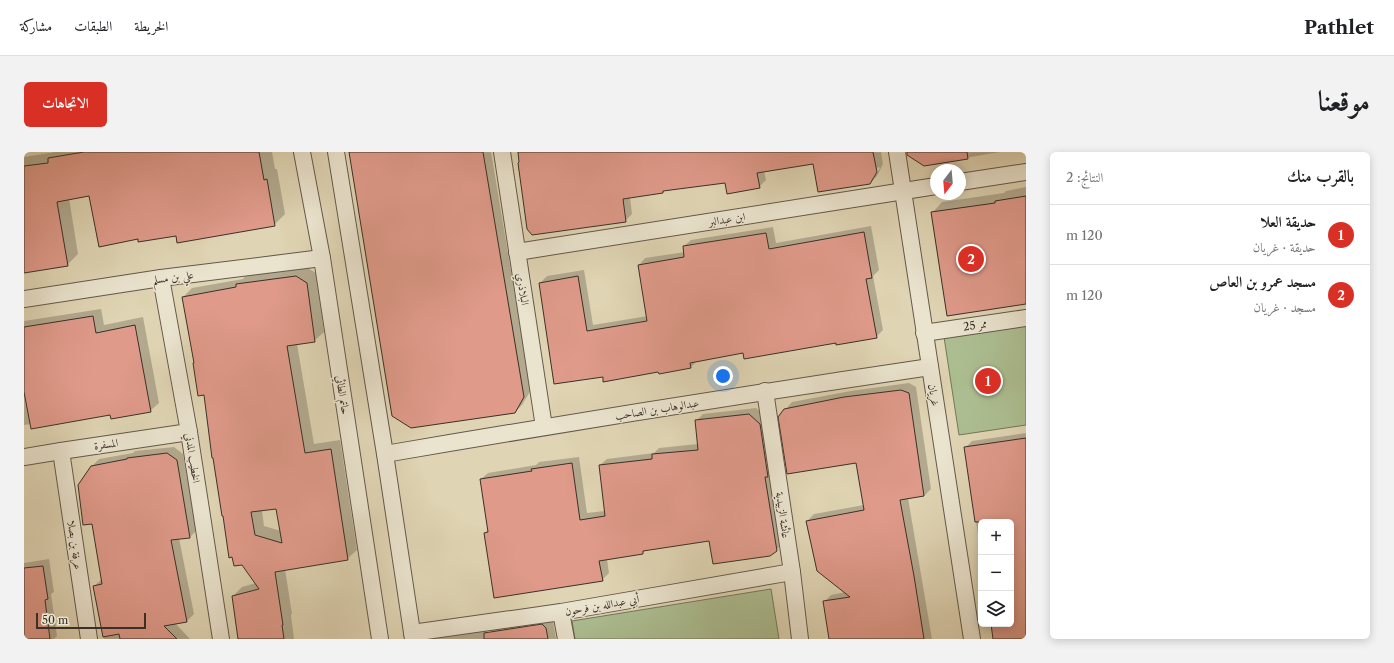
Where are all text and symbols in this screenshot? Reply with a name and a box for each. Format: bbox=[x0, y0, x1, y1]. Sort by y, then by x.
text: Pathlet bbox=[1304, 16, 1374, 39]
text: مشاركة bbox=[20, 17, 52, 35]
text: الطبقات bbox=[74, 17, 112, 35]
text: الخريطة bbox=[134, 17, 168, 35]
button: الاتجاهات bbox=[24, 82, 107, 127]
text: موقعنا bbox=[1318, 84, 1370, 118]
north arrow bbox=[930, 164, 966, 200]
text: بالقرب منك bbox=[1287, 166, 1354, 186]
text: النتائج: 2 bbox=[1066, 169, 1103, 185]
street label: ابن عبدالبر bbox=[707, 209, 746, 229]
text: حديقة العلا bbox=[1260, 212, 1316, 231]
text: 120 m bbox=[1066, 227, 1103, 243]
text: 1 bbox=[1338, 227, 1344, 243]
text: حديقة · غريان bbox=[1253, 239, 1316, 255]
pin: 2 bbox=[958, 244, 984, 274]
street label: علي بن مسلم bbox=[151, 267, 195, 292]
street label: البلاذري bbox=[512, 272, 532, 306]
text: مسجد عمرو بن العاص bbox=[1209, 272, 1316, 291]
text: 120 m bbox=[1066, 287, 1103, 303]
text: 2 bbox=[1337, 287, 1345, 303]
text: مسجد · غريان bbox=[1254, 299, 1316, 315]
street label: ممر 25 bbox=[962, 316, 988, 335]
your location bbox=[713, 366, 733, 386]
pin: 1 bbox=[975, 366, 1001, 396]
street label: حاتم الطائي bbox=[330, 374, 353, 416]
street label: غريان bbox=[924, 383, 943, 407]
street label: عبدالوهاب بن الصاحب bbox=[614, 395, 700, 424]
street label: الخطيب المدني bbox=[180, 432, 204, 484]
street label: المسفرة bbox=[93, 435, 119, 454]
street label: عائشة الزبيدية bbox=[773, 491, 793, 539]
street label: عرفة بن بصلا bbox=[64, 519, 85, 571]
map controls bbox=[978, 519, 1014, 627]
button: + bbox=[978, 519, 1014, 555]
button: − bbox=[978, 555, 1014, 591]
street label: أبي عبدالله بن فرحون bbox=[563, 590, 641, 620]
button: layers bbox=[978, 591, 1014, 627]
scale bar bbox=[36, 611, 146, 630]
text: 50 m bbox=[42, 613, 68, 627]

